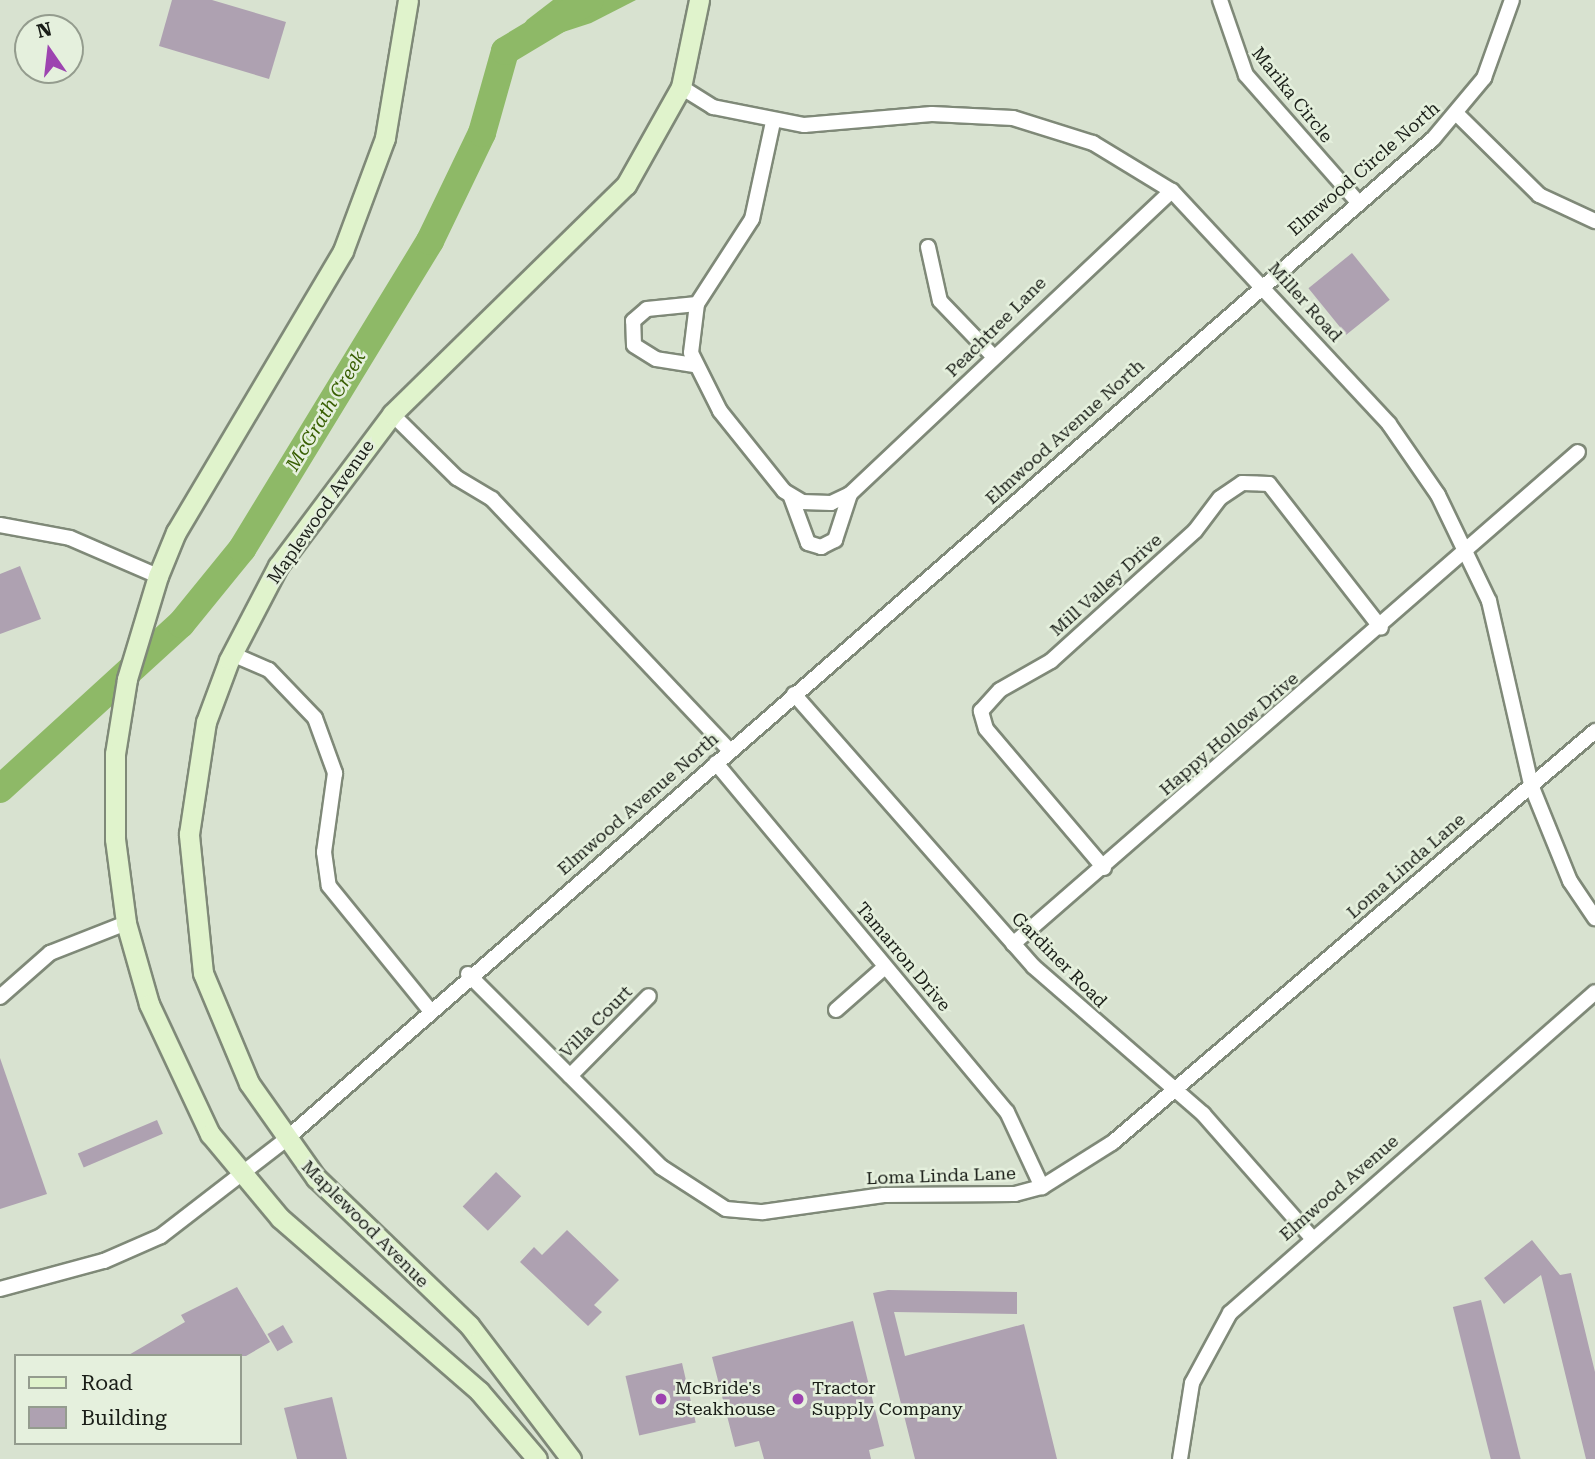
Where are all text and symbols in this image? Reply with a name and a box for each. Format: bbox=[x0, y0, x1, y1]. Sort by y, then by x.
north arrow bbox=[14, 14, 84, 84]
text: N bbox=[34, 17, 54, 43]
street label: Marika Circle bbox=[1247, 43, 1337, 147]
street label: Elmwood Circle North bbox=[1284, 97, 1444, 241]
street label: Miller Road bbox=[1263, 258, 1347, 346]
street label: Peachtree Lane bbox=[941, 272, 1051, 382]
water label: McGrath Creek bbox=[281, 347, 371, 475]
street label: Elmwood Avenue North bbox=[981, 355, 1149, 509]
street label: Maplewood Avenue bbox=[263, 436, 379, 588]
street label: Mill Valley Drive bbox=[1046, 529, 1166, 641]
street label: Happy Hollow Drive bbox=[1155, 668, 1303, 800]
street label: Elmwood Avenue North bbox=[553, 728, 723, 880]
street label: Loma Linda Lane bbox=[1342, 809, 1470, 923]
street label: Tamarron Drive bbox=[851, 898, 955, 1016]
street label: Gardiner Road bbox=[1007, 908, 1111, 1012]
street label: Villa Court bbox=[555, 981, 637, 1063]
street label: Elmwood Avenue bbox=[1275, 1130, 1403, 1246]
street label: Maplewood Avenue bbox=[297, 1156, 433, 1292]
street label: Loma Linda Lane bbox=[866, 1163, 1016, 1189]
legend bbox=[14, 1354, 242, 1445]
text: Road bbox=[81, 1371, 133, 1395]
place label: McBride's Steakhouse bbox=[675, 1378, 775, 1420]
place label: Tractor Supply Company bbox=[812, 1378, 963, 1420]
marker: McBride's Steakhouse bbox=[653, 1391, 669, 1407]
marker: Tractor Supply Company bbox=[790, 1391, 806, 1407]
text: Building bbox=[81, 1406, 167, 1430]

